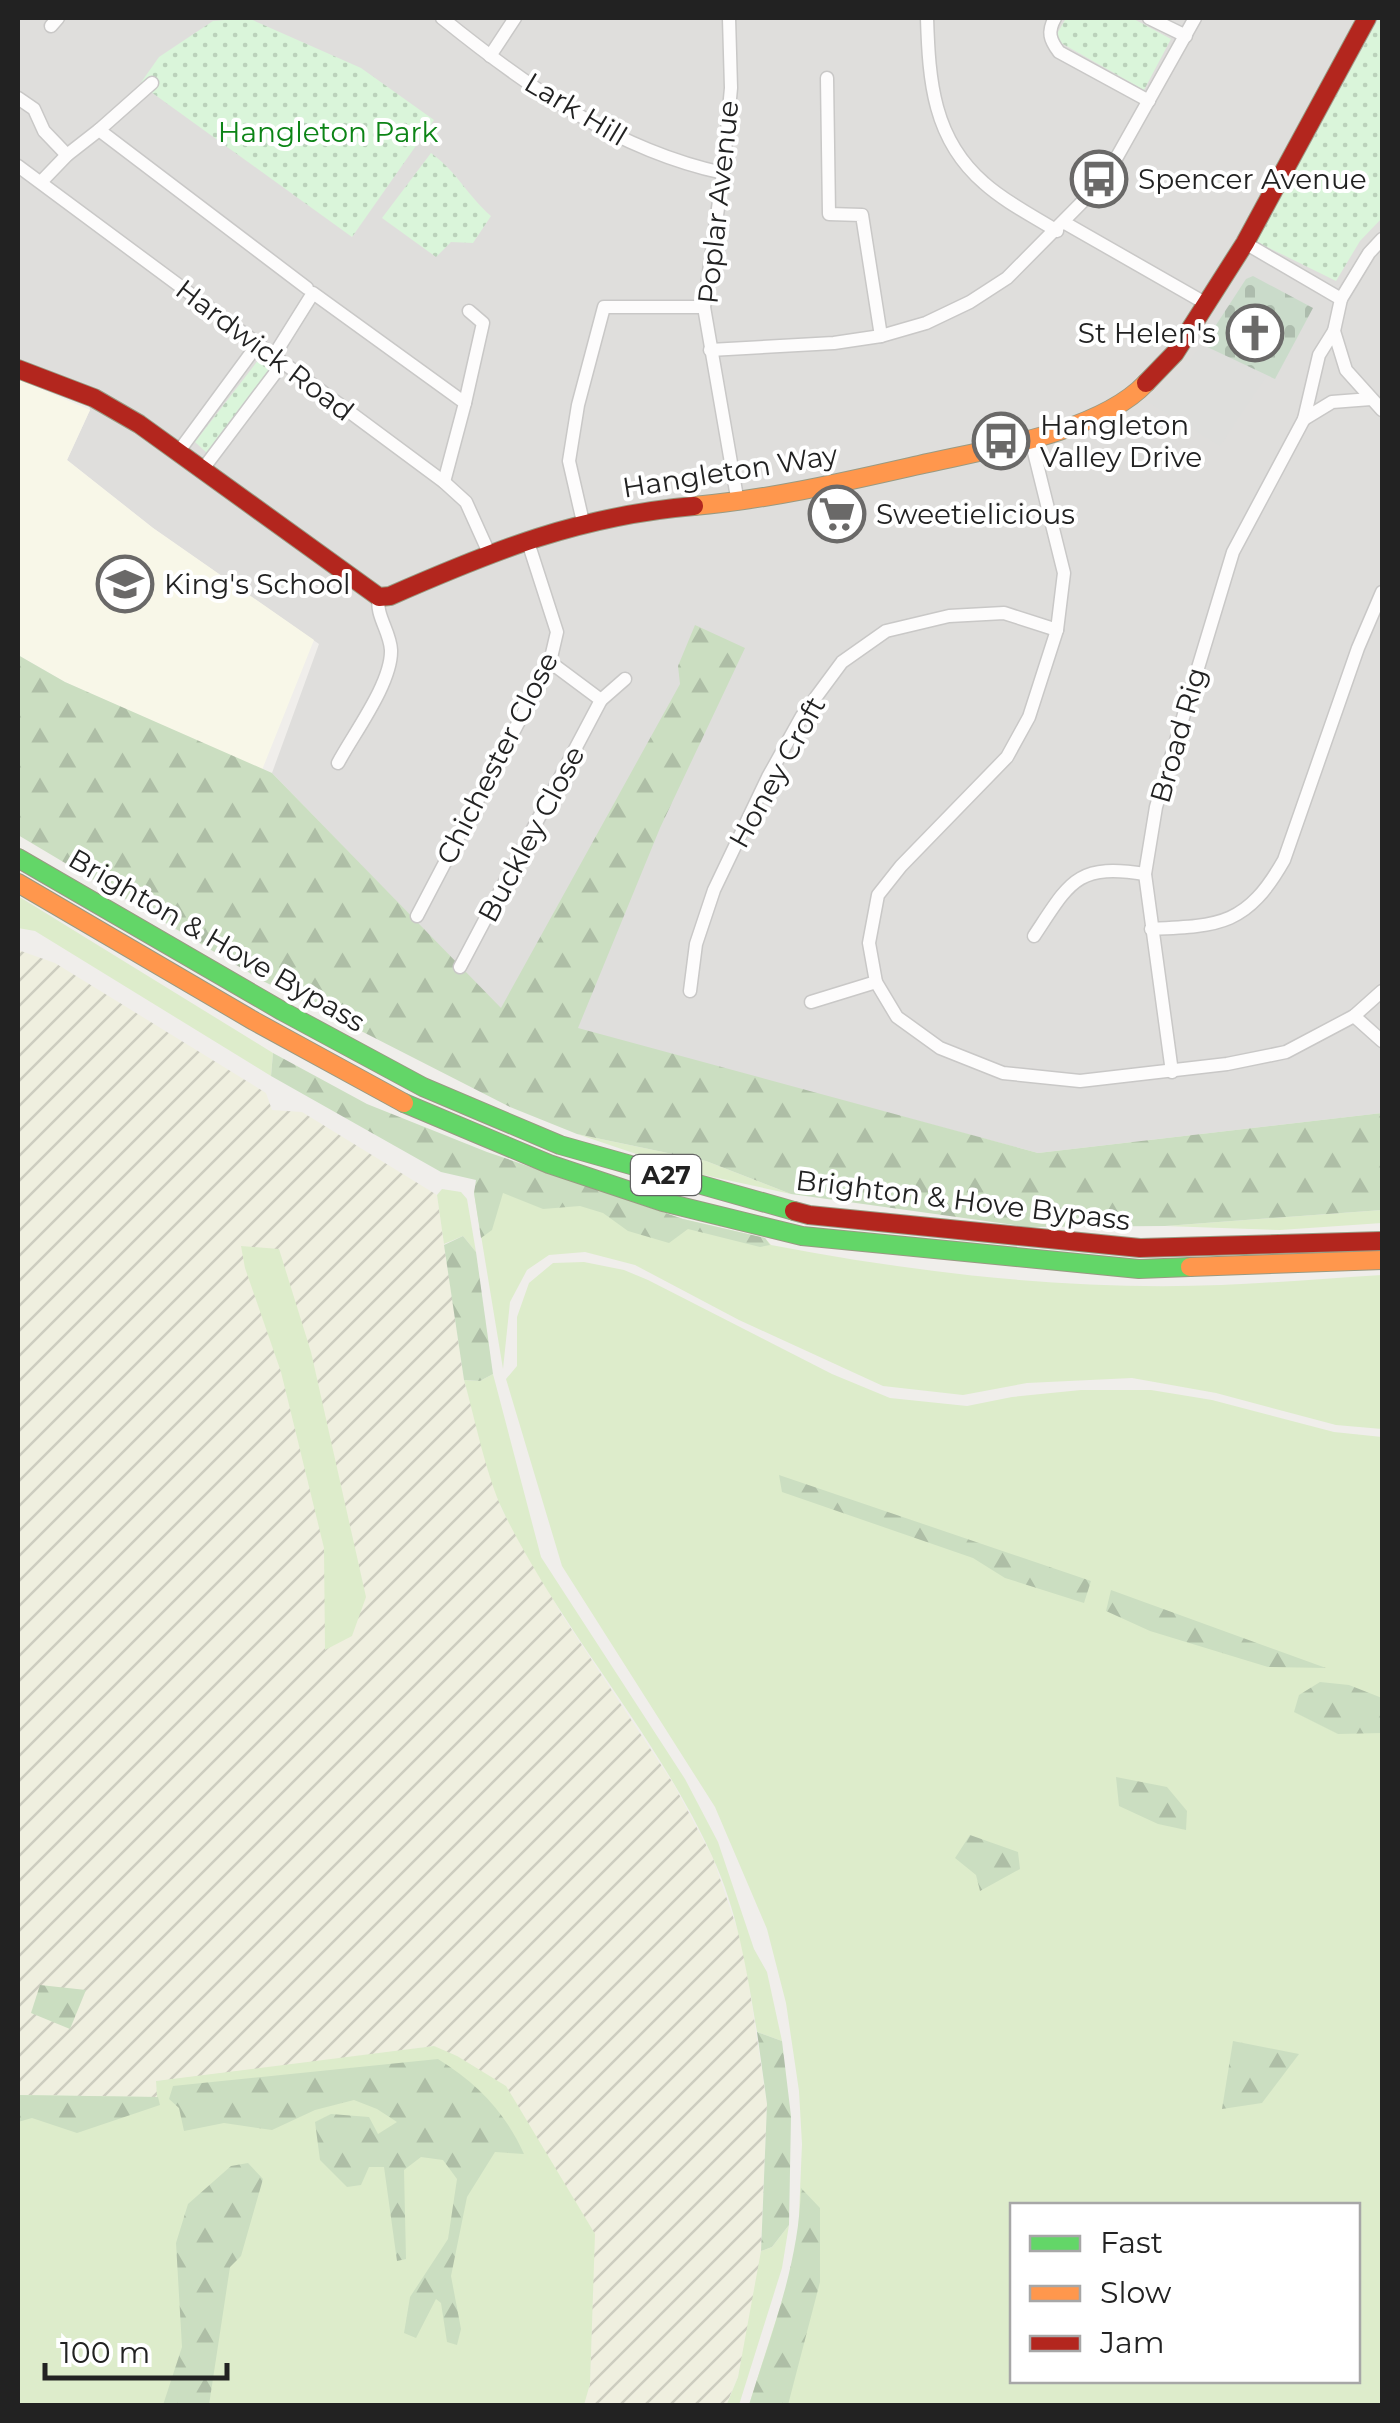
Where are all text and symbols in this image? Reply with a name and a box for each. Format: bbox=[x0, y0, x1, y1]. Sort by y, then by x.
street label: Lark Hill bbox=[519, 65, 633, 153]
street label: Poplar Avenue bbox=[690, 98, 746, 306]
park label: Hangleton Park bbox=[218, 115, 438, 149]
bus stop icon: Spencer Avenue bbox=[1069, 149, 1129, 209]
place label: Spencer Avenue bbox=[1138, 162, 1367, 196]
street label: Hardwick Road bbox=[169, 272, 361, 428]
church icon: St Helen's bbox=[1225, 303, 1285, 363]
place label: St Helen's bbox=[1078, 316, 1216, 350]
place label: Hangleton Valley Drive bbox=[1040, 408, 1202, 474]
bus stop icon: Hangleton Valley Drive bbox=[971, 411, 1031, 471]
street label: Hangleton Way bbox=[620, 437, 841, 505]
supermarket icon: Sweetielicious bbox=[807, 484, 867, 544]
place label: Sweetielicious bbox=[876, 497, 1075, 531]
school or university icon: King's School bbox=[95, 554, 155, 614]
place label: King's School bbox=[164, 567, 351, 601]
street label: Chichester Close bbox=[429, 646, 565, 870]
street label: Broad Rig bbox=[1142, 663, 1214, 807]
street label: Honey Croft bbox=[721, 690, 833, 854]
street label: Buckley Close bbox=[470, 740, 592, 928]
street label: Brighton & Hove Bypass bbox=[63, 841, 371, 1039]
road number: A27 bbox=[631, 1155, 701, 1195]
street label: Brighton & Hove Bypass bbox=[794, 1163, 1132, 1237]
legend bbox=[1010, 2203, 1360, 2383]
text: Fast bbox=[1100, 2224, 1163, 2261]
text: Slow bbox=[1100, 2274, 1172, 2311]
scale bar bbox=[45, 2318, 228, 2380]
text: Jam bbox=[1099, 2324, 1165, 2361]
text: 100 m bbox=[60, 2334, 150, 2371]

